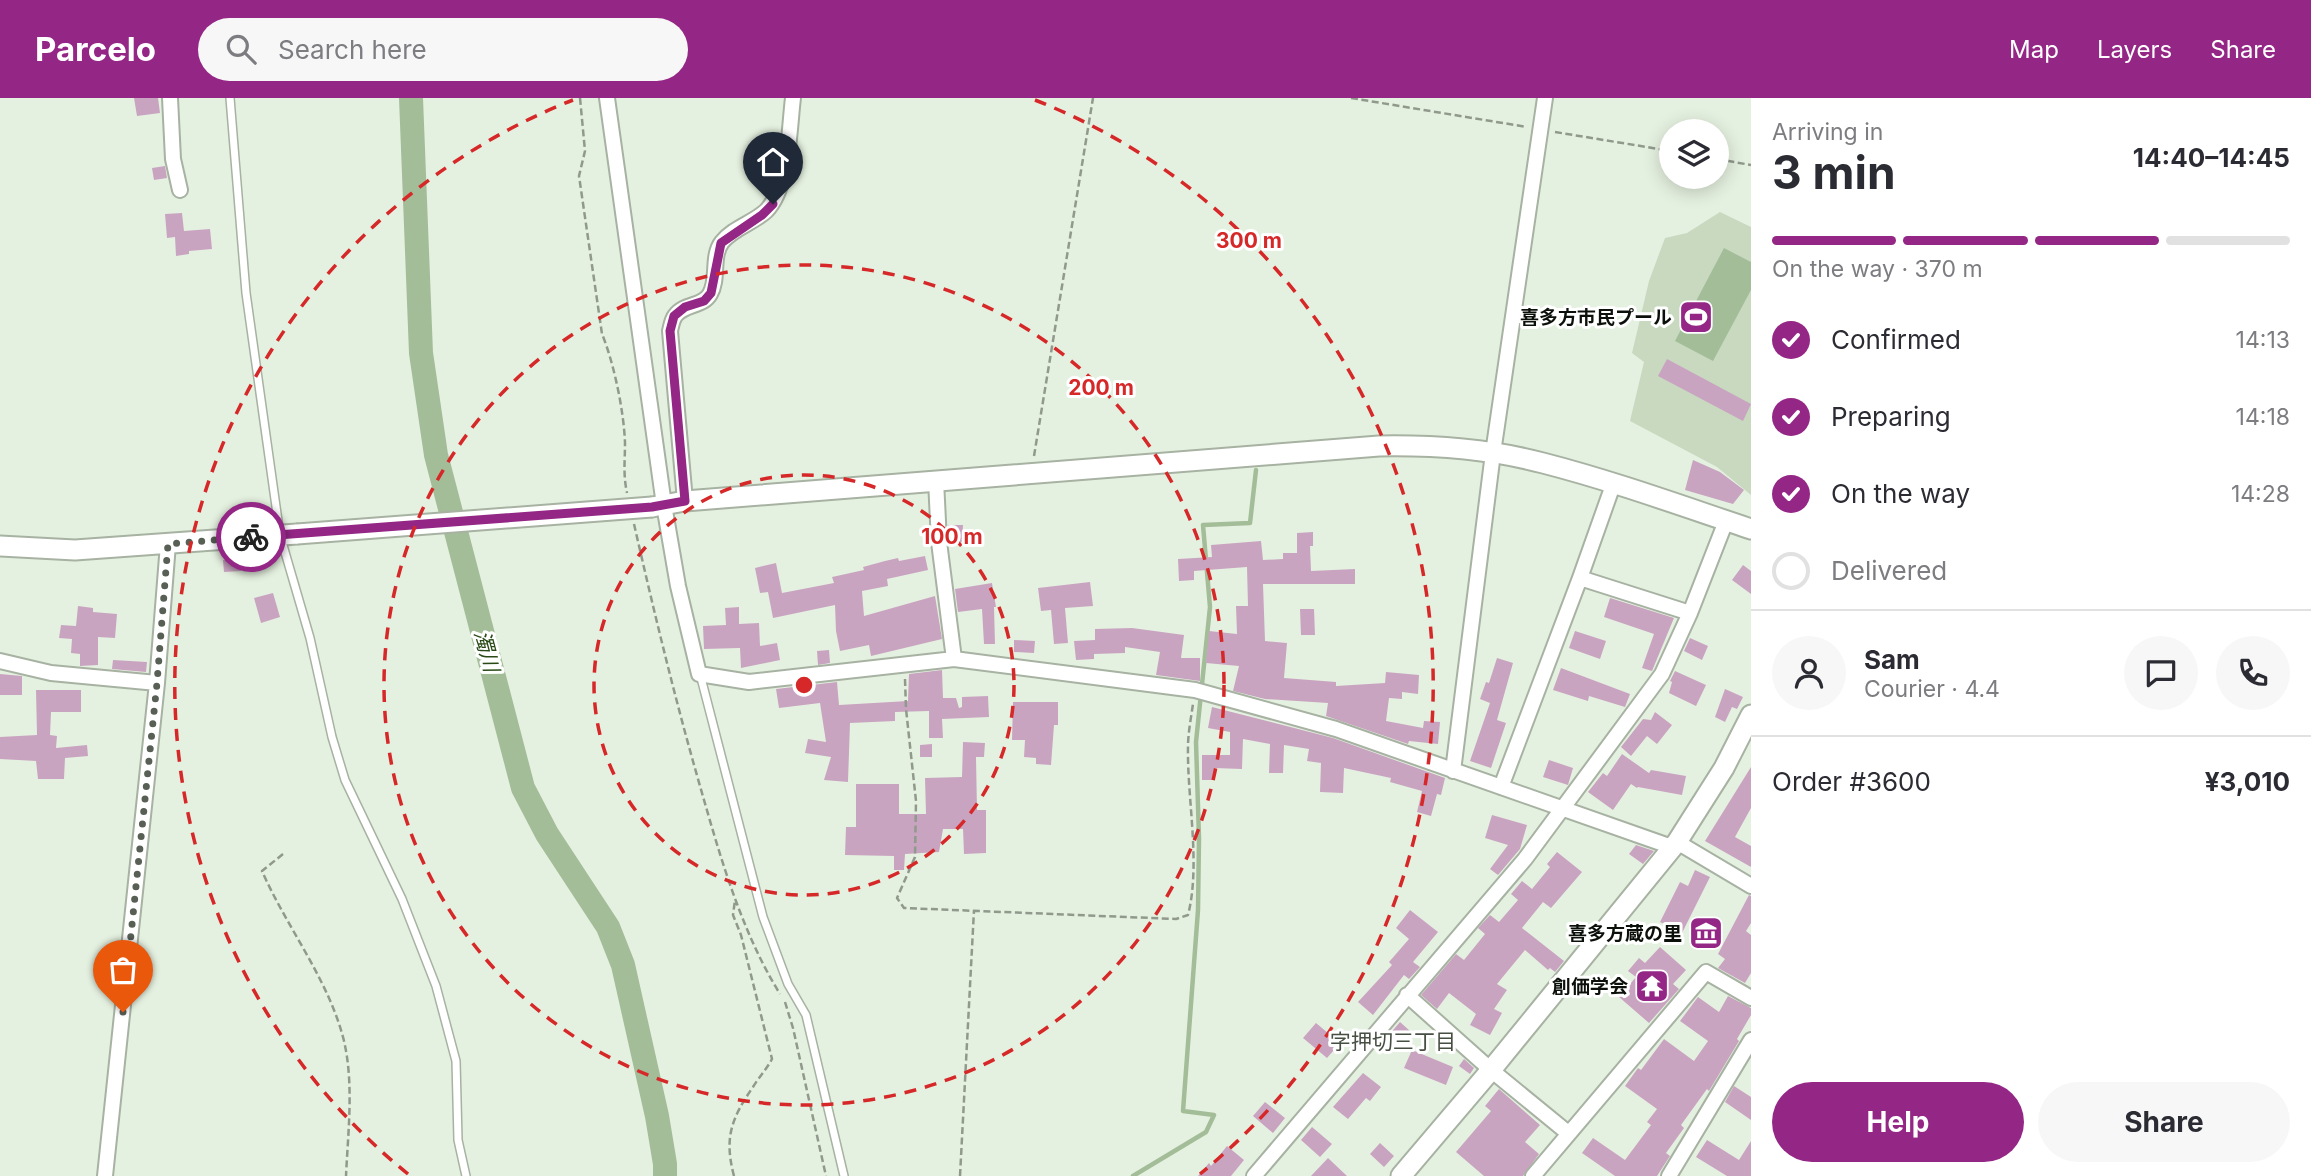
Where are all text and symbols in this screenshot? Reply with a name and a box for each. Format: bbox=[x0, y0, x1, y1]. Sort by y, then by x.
search box bbox=[198, 18, 688, 81]
text: Parcelo bbox=[35, 29, 156, 69]
icon: search bbox=[222, 30, 260, 68]
text: Search here bbox=[278, 34, 427, 65]
text: Map bbox=[2009, 35, 2059, 64]
text: Layers bbox=[2097, 35, 2172, 64]
text: Share bbox=[2210, 35, 2276, 64]
text: Arriving in bbox=[1772, 118, 1883, 146]
map controls bbox=[1659, 119, 1729, 189]
button: layers bbox=[1659, 119, 1729, 189]
pin bbox=[743, 132, 803, 204]
text: 14:40–14:45 bbox=[2133, 142, 2290, 173]
icon: home bbox=[754, 143, 792, 181]
text: 3 min bbox=[1772, 144, 1896, 200]
text: 300 m bbox=[1216, 228, 1282, 253]
text: On the way · 370 m bbox=[1772, 255, 1983, 283]
sports icon: 喜多方市民プール bbox=[1677, 298, 1715, 336]
place label: 喜多方市民プール bbox=[1520, 306, 1672, 329]
icon: check bbox=[1772, 321, 1810, 359]
text: Confirmed bbox=[1831, 324, 1961, 355]
text: 14:13 bbox=[2236, 326, 2290, 354]
text: 200 m bbox=[1068, 375, 1134, 400]
icon: check bbox=[1772, 398, 1810, 436]
text: Preparing bbox=[1831, 401, 1951, 432]
text: 14:18 bbox=[2236, 403, 2290, 431]
icon: check bbox=[1772, 475, 1810, 513]
text: On the way bbox=[1831, 478, 1970, 509]
text: 14:28 bbox=[2231, 480, 2290, 508]
courier bbox=[216, 502, 286, 572]
icon: bike bbox=[232, 518, 270, 556]
text: 100 m bbox=[921, 524, 983, 549]
text: Delivered bbox=[1831, 555, 1947, 586]
water label: 濁川 bbox=[469, 627, 505, 676]
button: person bbox=[1772, 636, 1846, 710]
button: chat bbox=[2124, 636, 2198, 710]
button: phone bbox=[2216, 636, 2290, 710]
text: Sam bbox=[1864, 644, 1920, 675]
centre of rings bbox=[792, 673, 816, 697]
text: Courier · 4.4 bbox=[1864, 675, 2000, 703]
text: Order #3600 bbox=[1772, 766, 1931, 797]
text: ¥3,010 bbox=[2205, 766, 2290, 797]
museum icon: 喜多方蔵の里 bbox=[1687, 914, 1725, 952]
place label: 喜多方蔵の里 bbox=[1568, 922, 1682, 945]
pin bbox=[93, 940, 153, 1012]
icon: bag bbox=[104, 951, 142, 989]
temple icon: 創価学会 bbox=[1633, 967, 1671, 1005]
place label: 創価学会 bbox=[1552, 975, 1628, 998]
district label: 字押切三丁目 bbox=[1330, 1029, 1456, 1054]
button: Help bbox=[1772, 1082, 2024, 1162]
button: Share bbox=[2038, 1082, 2290, 1162]

